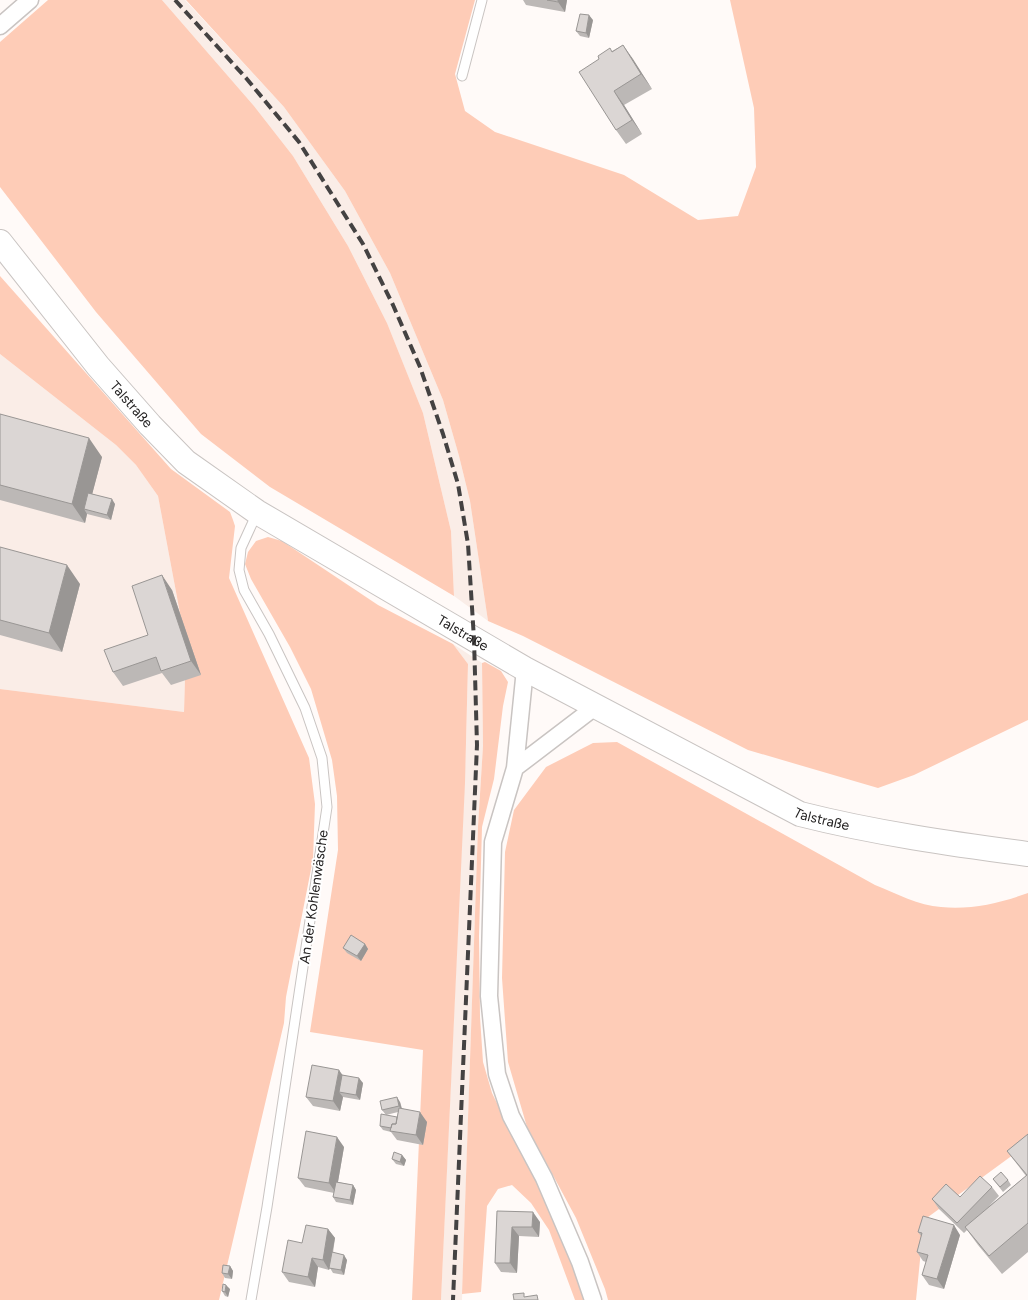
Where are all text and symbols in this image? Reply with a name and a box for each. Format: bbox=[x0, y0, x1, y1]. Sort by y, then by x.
street label: Talstraße bbox=[107, 377, 157, 431]
street label: Talstraße bbox=[434, 611, 492, 654]
street label: Talstraße bbox=[791, 804, 851, 834]
street label: An der Kohlenwäsche bbox=[296, 829, 332, 965]

